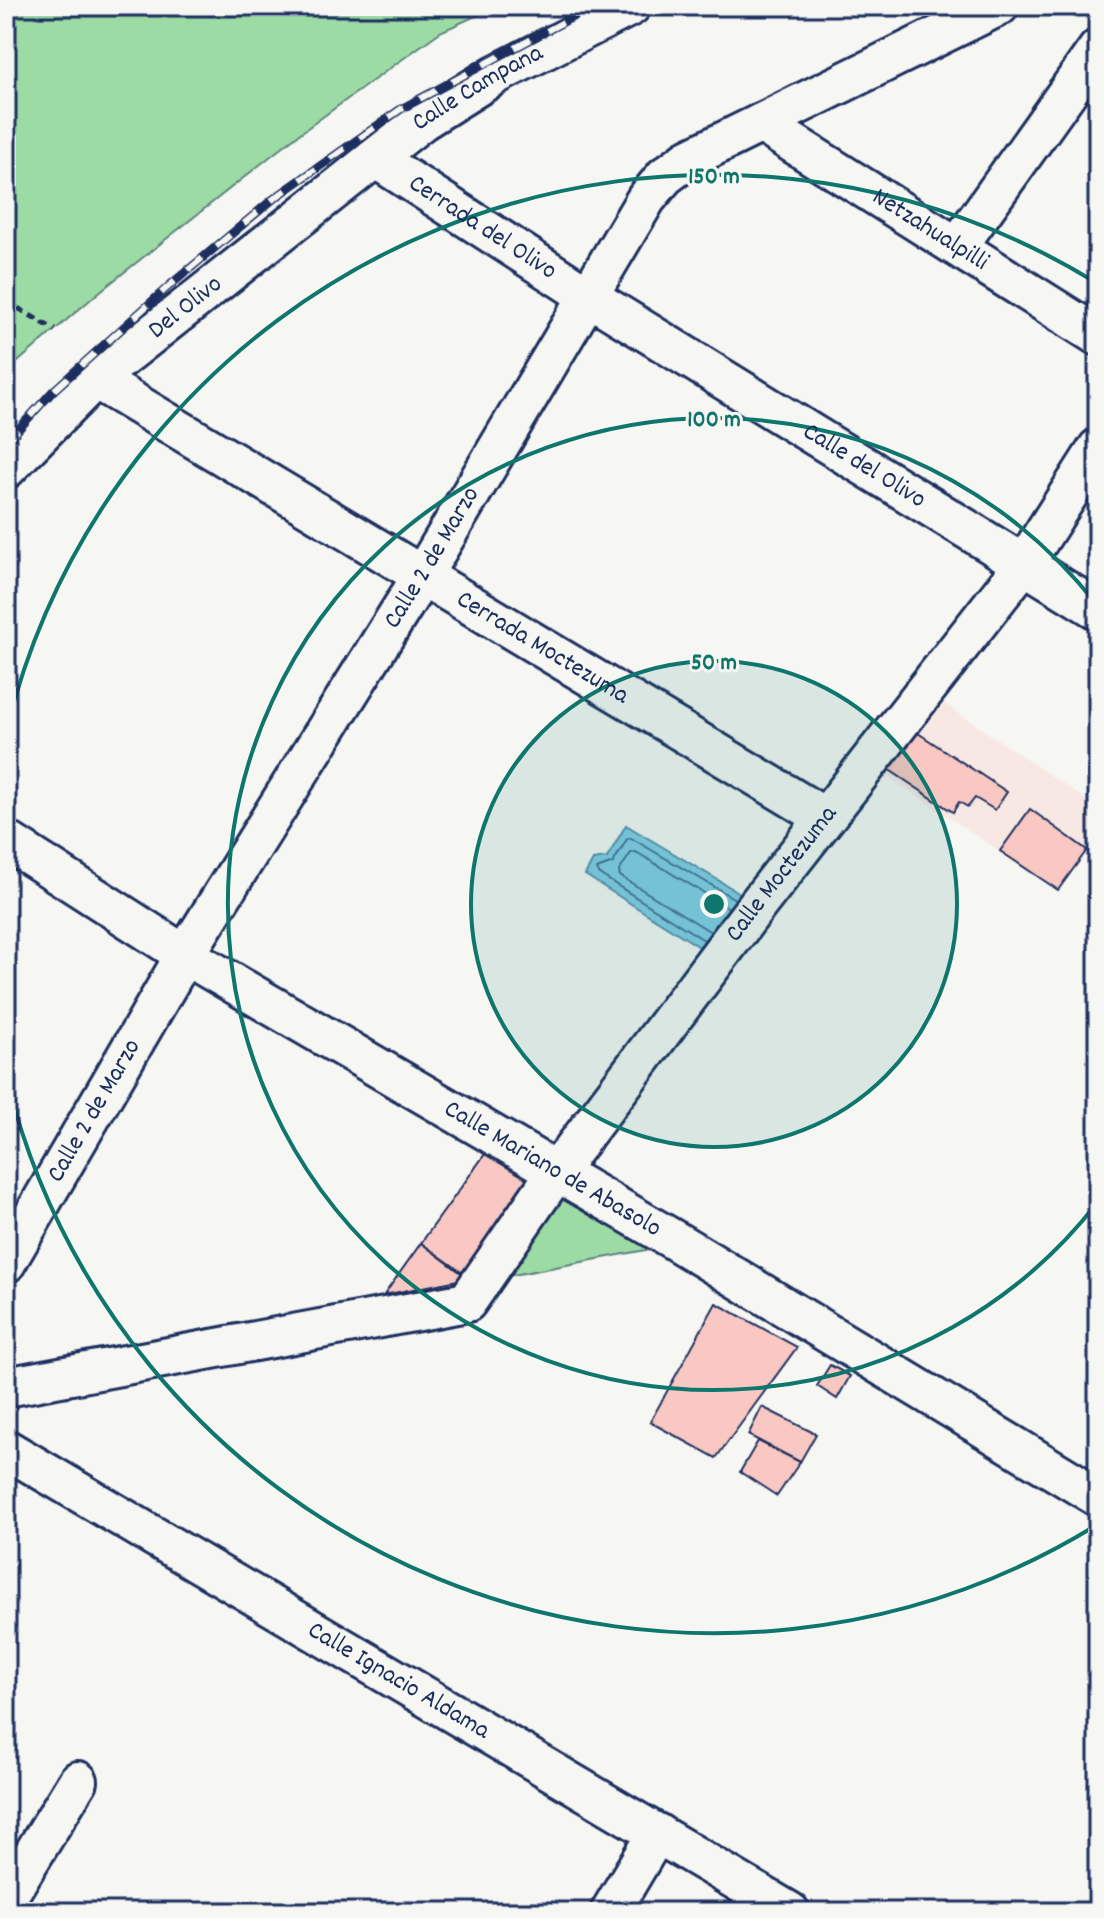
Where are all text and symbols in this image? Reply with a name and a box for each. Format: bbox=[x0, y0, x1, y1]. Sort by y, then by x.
street label: Calle Campana bbox=[404, 35, 550, 141]
text: 150 m bbox=[688, 161, 740, 195]
street label: Cerrada del Olivo bbox=[401, 166, 564, 289]
street label: Netzahualpilli bbox=[865, 179, 996, 281]
street label: Del Olivo bbox=[141, 267, 231, 348]
text: 100 m bbox=[687, 404, 741, 438]
street label: Calle del Olivo bbox=[795, 414, 933, 518]
street label: Calle 2 de Marzo bbox=[375, 480, 489, 636]
street label: Cerrada Moctezuma bbox=[449, 582, 637, 715]
text: 50 m bbox=[691, 647, 737, 681]
street label: Calle Moctezuma bbox=[717, 797, 847, 950]
centre of rings bbox=[700, 890, 728, 918]
street label: Calle 2 de Marzo bbox=[38, 1032, 151, 1189]
street label: Calle Mariano de Abasolo bbox=[437, 1091, 668, 1247]
street label: Calle Ignacio Aldama bbox=[300, 1613, 498, 1750]

